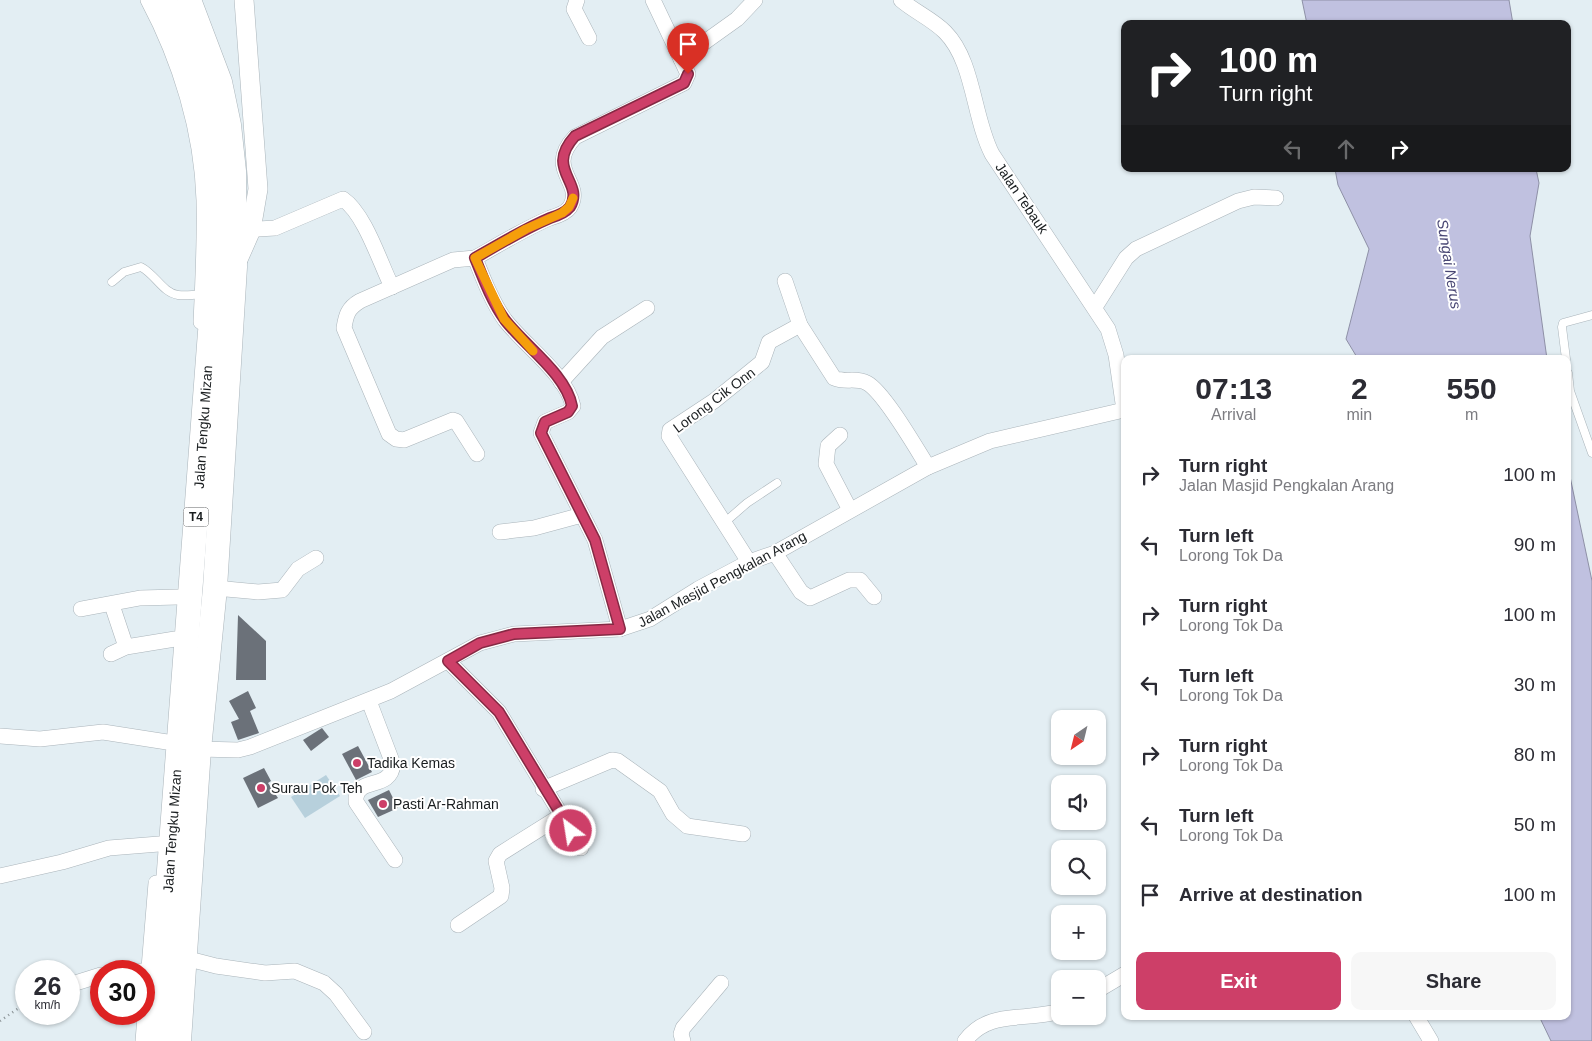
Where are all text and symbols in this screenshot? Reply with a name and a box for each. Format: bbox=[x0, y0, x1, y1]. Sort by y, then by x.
pin bbox=[667, 23, 709, 74]
icon: arrive bbox=[674, 30, 702, 58]
icon: right bbox=[1136, 40, 1201, 105]
text: 100 m bbox=[1219, 40, 1318, 79]
text: Turn right bbox=[1219, 81, 1312, 106]
icon: left bbox=[1279, 135, 1307, 163]
icon: ahead bbox=[1332, 135, 1360, 163]
icon: right bbox=[1385, 135, 1413, 163]
street label: Jalan Tebauk bbox=[992, 159, 1052, 237]
water label: Sungai Nerus bbox=[1434, 218, 1465, 311]
street label: Lorong Cik Onn bbox=[670, 364, 758, 436]
street label: Jalan Tengku Mizan bbox=[191, 365, 215, 489]
text: 07:13 bbox=[1195, 372, 1272, 405]
text: 2 bbox=[1351, 372, 1368, 405]
text: 550 bbox=[1447, 372, 1497, 405]
text: Arrival bbox=[1211, 406, 1256, 423]
text: min bbox=[1346, 406, 1372, 423]
text: m bbox=[1465, 406, 1478, 423]
text: Turn right bbox=[1179, 455, 1267, 476]
icon: right bbox=[1136, 461, 1164, 489]
text: 100 m bbox=[1503, 464, 1556, 485]
text: Jalan Masjid Pengkalan Arang bbox=[1179, 477, 1394, 494]
road number: T4 bbox=[184, 508, 208, 526]
text: Turn left bbox=[1179, 525, 1254, 546]
street label: Jalan Masjid Pengkalan Arang bbox=[635, 528, 809, 630]
icon: left bbox=[1136, 531, 1164, 559]
text: 90 m bbox=[1514, 534, 1556, 555]
text: Lorong Tok Da bbox=[1179, 547, 1283, 564]
text: Turn right bbox=[1179, 595, 1267, 616]
icon: right bbox=[1136, 601, 1164, 629]
text: 100 m bbox=[1503, 604, 1556, 625]
text: Lorong Tok Da bbox=[1179, 617, 1283, 634]
text: Turn left bbox=[1179, 665, 1254, 686]
icon: left bbox=[1136, 671, 1164, 699]
text: 30 m bbox=[1514, 674, 1556, 695]
text: Lorong Tok Da bbox=[1179, 687, 1283, 704]
north arrow bbox=[1051, 710, 1106, 765]
map controls bbox=[1051, 710, 1106, 1025]
text: Turn right bbox=[1179, 735, 1267, 756]
icon: right bbox=[1136, 741, 1164, 769]
text: 80 m bbox=[1514, 744, 1556, 765]
place label: Tadika Kemas bbox=[367, 755, 455, 771]
marker: Tadika Kemas bbox=[351, 757, 363, 769]
text: Lorong Tok Da bbox=[1179, 757, 1283, 774]
street label: Jalan Tengku Mizan bbox=[160, 769, 184, 893]
button: sound bbox=[1051, 775, 1106, 830]
place label: Surau Pok Teh bbox=[271, 780, 363, 796]
marker: Surau Pok Teh bbox=[255, 782, 267, 794]
place label: Pasti Ar-Rahman bbox=[393, 796, 499, 812]
marker: Pasti Ar-Rahman bbox=[377, 798, 389, 810]
position arrow bbox=[544, 804, 596, 856]
text: Turn left bbox=[1179, 805, 1254, 826]
icon: left bbox=[1136, 811, 1164, 839]
text: 50 m bbox=[1514, 814, 1556, 835]
text: Lorong Tok Da bbox=[1179, 827, 1283, 844]
button: search bbox=[1051, 840, 1106, 895]
icon: arrive bbox=[1136, 881, 1164, 909]
text: Arrive at destination bbox=[1179, 884, 1363, 905]
text: 100 m bbox=[1503, 884, 1556, 905]
button: + bbox=[1051, 905, 1106, 960]
button: Exit bbox=[1136, 952, 1341, 1010]
button: Share bbox=[1351, 952, 1556, 1010]
speed limit sign: 30 bbox=[90, 960, 155, 1025]
button: − bbox=[1051, 970, 1106, 1025]
text: 26 bbox=[34, 972, 61, 1000]
text: km/h bbox=[34, 998, 61, 1012]

